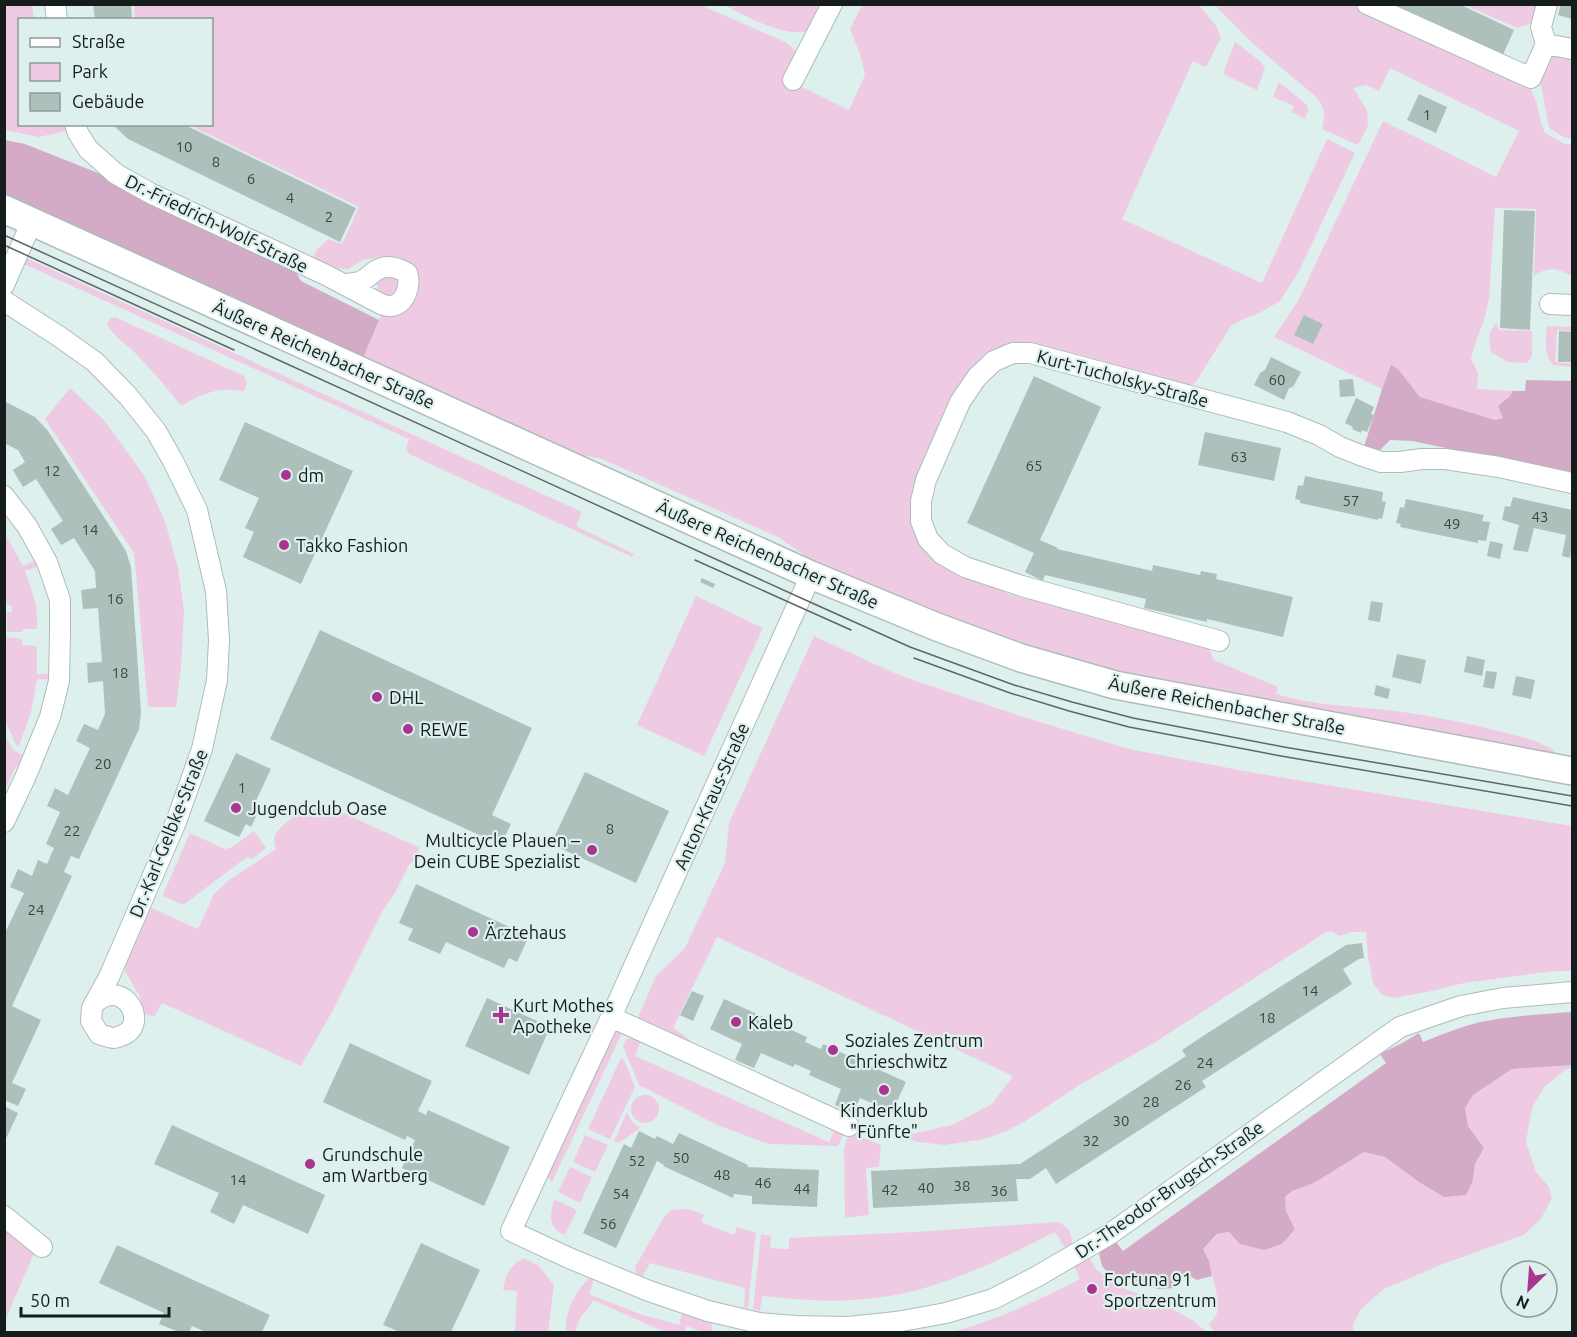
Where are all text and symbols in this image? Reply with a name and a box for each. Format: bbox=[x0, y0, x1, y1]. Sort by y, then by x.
legend bbox=[18, 18, 213, 126]
text: Straße bbox=[72, 31, 125, 51]
text: Park bbox=[72, 61, 108, 81]
text: Gebäude bbox=[72, 91, 144, 111]
house number: 1 bbox=[1423, 106, 1431, 123]
house number: 10 bbox=[176, 138, 192, 155]
house number: 8 bbox=[212, 153, 220, 170]
street label: Dr.-Friedrich-Wolf-Straße bbox=[122, 170, 312, 276]
house number: 6 bbox=[247, 170, 255, 187]
house number: 4 bbox=[286, 189, 294, 206]
house number: 2 bbox=[325, 208, 333, 225]
street label: Äußere Reichenbacher Straße bbox=[210, 296, 438, 412]
street label: Kurt-Tucholsky-Straße bbox=[1035, 345, 1211, 411]
house number: 60 bbox=[1269, 371, 1285, 388]
house number: 63 bbox=[1231, 448, 1247, 465]
house number: 65 bbox=[1026, 457, 1042, 474]
house number: 12 bbox=[44, 462, 60, 479]
place label: dm bbox=[298, 465, 324, 485]
marker: dm bbox=[279, 468, 293, 482]
house number: 57 bbox=[1343, 492, 1359, 509]
street label: Äußere Reichenbacher Straße bbox=[654, 496, 882, 612]
house number: 43 bbox=[1532, 508, 1548, 525]
house number: 49 bbox=[1444, 515, 1460, 532]
house number: 14 bbox=[82, 521, 98, 538]
place label: Takko Fashion bbox=[296, 535, 408, 555]
marker: Takko Fashion bbox=[277, 538, 291, 552]
house number: 16 bbox=[107, 590, 123, 607]
house number: 18 bbox=[112, 664, 128, 681]
street label: Äußere Reichenbacher Straße bbox=[1107, 672, 1347, 738]
place label: DHL bbox=[389, 687, 423, 707]
marker: DHL bbox=[370, 690, 384, 704]
place label: REWE bbox=[420, 719, 468, 739]
street label: Anton-Kraus-Straße bbox=[670, 719, 752, 873]
marker: REWE bbox=[401, 722, 415, 736]
street label: Dr.-Karl-Gelbke-Straße bbox=[125, 746, 211, 920]
house number: 20 bbox=[95, 755, 111, 772]
house number: 1 bbox=[238, 779, 246, 796]
place label: Jugendclub Oase bbox=[248, 798, 387, 818]
marker: Jugendclub Oase bbox=[229, 801, 243, 815]
house number: 8 bbox=[606, 820, 614, 837]
house number: 22 bbox=[64, 822, 80, 839]
place label: Multicycle Plauen – Dein CUBE Spezialist bbox=[414, 830, 580, 871]
marker: Multicycle Plauen – Dein CUBE Spezialist bbox=[585, 843, 599, 857]
house number: 24 bbox=[28, 901, 44, 918]
place label: Ärztehaus bbox=[485, 922, 567, 942]
marker: Ärztehaus bbox=[466, 925, 480, 939]
house number: 14 bbox=[1302, 982, 1318, 999]
place label: Kurt Mothes Apotheke bbox=[513, 995, 614, 1036]
marker: Kurt Mothes Apotheke bbox=[494, 1008, 508, 1022]
house number: 18 bbox=[1259, 1009, 1275, 1026]
place label: Kaleb bbox=[748, 1012, 793, 1032]
marker: Kaleb bbox=[729, 1015, 743, 1029]
place label: Soziales Zentrum Chrieschwitz bbox=[845, 1030, 983, 1071]
marker: Soziales Zentrum Chrieschwitz bbox=[826, 1043, 840, 1057]
house number: 24 bbox=[1197, 1054, 1213, 1071]
house number: 26 bbox=[1175, 1076, 1191, 1093]
marker: Kinderklub "Fünfte" bbox=[877, 1083, 891, 1097]
house number: 28 bbox=[1143, 1093, 1159, 1110]
place label: Kinderklub "Fünfte" bbox=[840, 1100, 928, 1141]
house number: 30 bbox=[1113, 1112, 1129, 1129]
street label: Dr.-Theodor-Brugsch-Straße bbox=[1071, 1116, 1267, 1262]
house number: 32 bbox=[1083, 1132, 1099, 1149]
place label: Grundschule am Wartberg bbox=[322, 1144, 428, 1185]
house number: 50 bbox=[673, 1149, 689, 1166]
house number: 52 bbox=[629, 1152, 645, 1169]
marker: Grundschule am Wartberg bbox=[303, 1157, 317, 1171]
house number: 48 bbox=[714, 1166, 730, 1183]
house number: 14 bbox=[230, 1171, 246, 1188]
house number: 46 bbox=[755, 1174, 771, 1191]
house number: 38 bbox=[954, 1177, 970, 1194]
house number: 40 bbox=[918, 1179, 934, 1196]
house number: 44 bbox=[794, 1180, 810, 1197]
house number: 42 bbox=[882, 1181, 898, 1198]
house number: 36 bbox=[991, 1182, 1007, 1199]
house number: 54 bbox=[613, 1185, 629, 1202]
house number: 56 bbox=[600, 1215, 616, 1232]
north arrow bbox=[1499, 1259, 1559, 1319]
place label: Fortuna 91 Sportzentrum bbox=[1104, 1269, 1216, 1310]
scale bar bbox=[21, 1280, 170, 1318]
marker: Fortuna 91 Sportzentrum bbox=[1085, 1282, 1099, 1296]
text: 50 m bbox=[30, 1290, 70, 1310]
text: N bbox=[1513, 1292, 1532, 1313]

